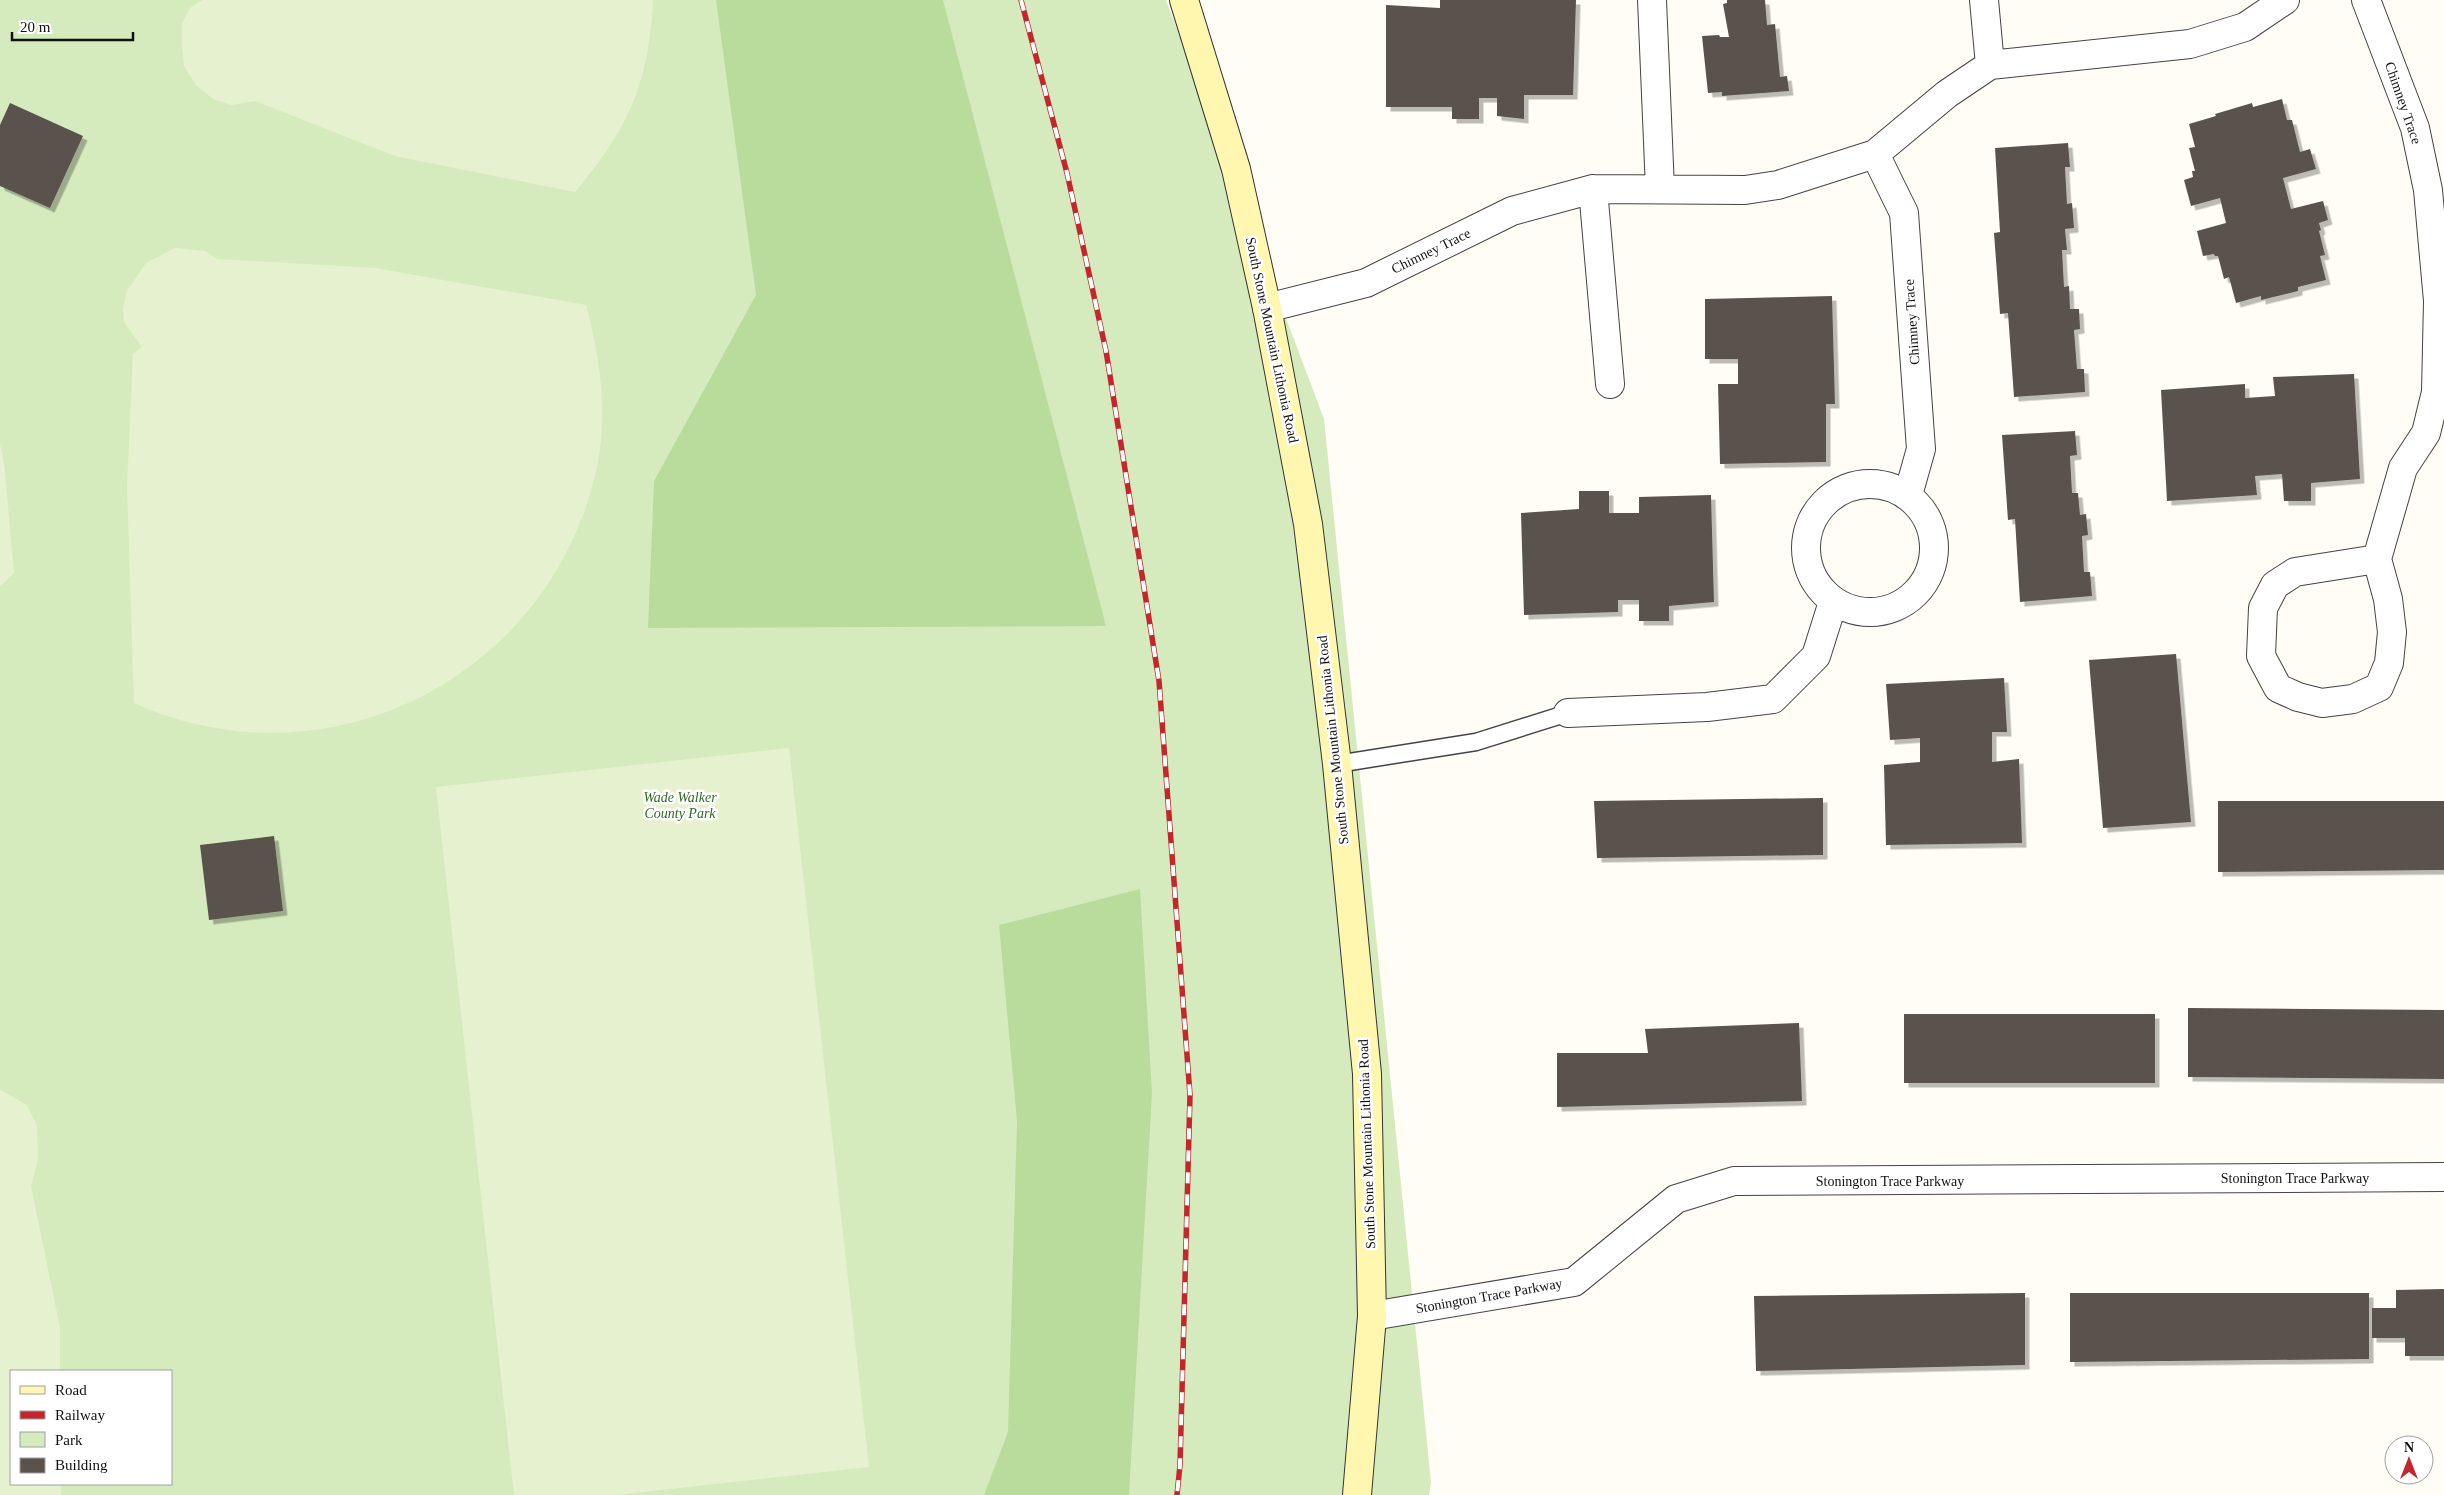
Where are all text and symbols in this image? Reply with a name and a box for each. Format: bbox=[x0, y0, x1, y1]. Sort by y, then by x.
scale bar bbox=[12, 10, 134, 42]
text: 20 m bbox=[20, 19, 51, 35]
street label: Chimney Trace bbox=[2382, 60, 2424, 146]
street label: Chimney Trace bbox=[1389, 225, 1473, 277]
street label: South Stone Mountain Lithonia Road bbox=[1243, 236, 1301, 444]
street label: Chimney Trace bbox=[1902, 279, 1922, 365]
street label: South Stone Mountain Lithonia Road bbox=[1315, 635, 1351, 845]
park label: Wade Walker County Park bbox=[643, 790, 717, 821]
street label: South Stone Mountain Lithonia Road bbox=[1356, 1039, 1378, 1249]
street label: Stonington Trace Parkway bbox=[2221, 1171, 2369, 1186]
street label: Stonington Trace Parkway bbox=[1816, 1174, 1964, 1189]
street label: Stonington Trace Parkway bbox=[1415, 1276, 1563, 1316]
legend bbox=[10, 1370, 172, 1485]
text: Road bbox=[55, 1382, 87, 1398]
text: Railway bbox=[55, 1407, 105, 1423]
text: Park bbox=[55, 1432, 83, 1448]
north arrow bbox=[2384, 1435, 2434, 1485]
text: N bbox=[2404, 1440, 2414, 1455]
text: Building bbox=[55, 1457, 108, 1473]

